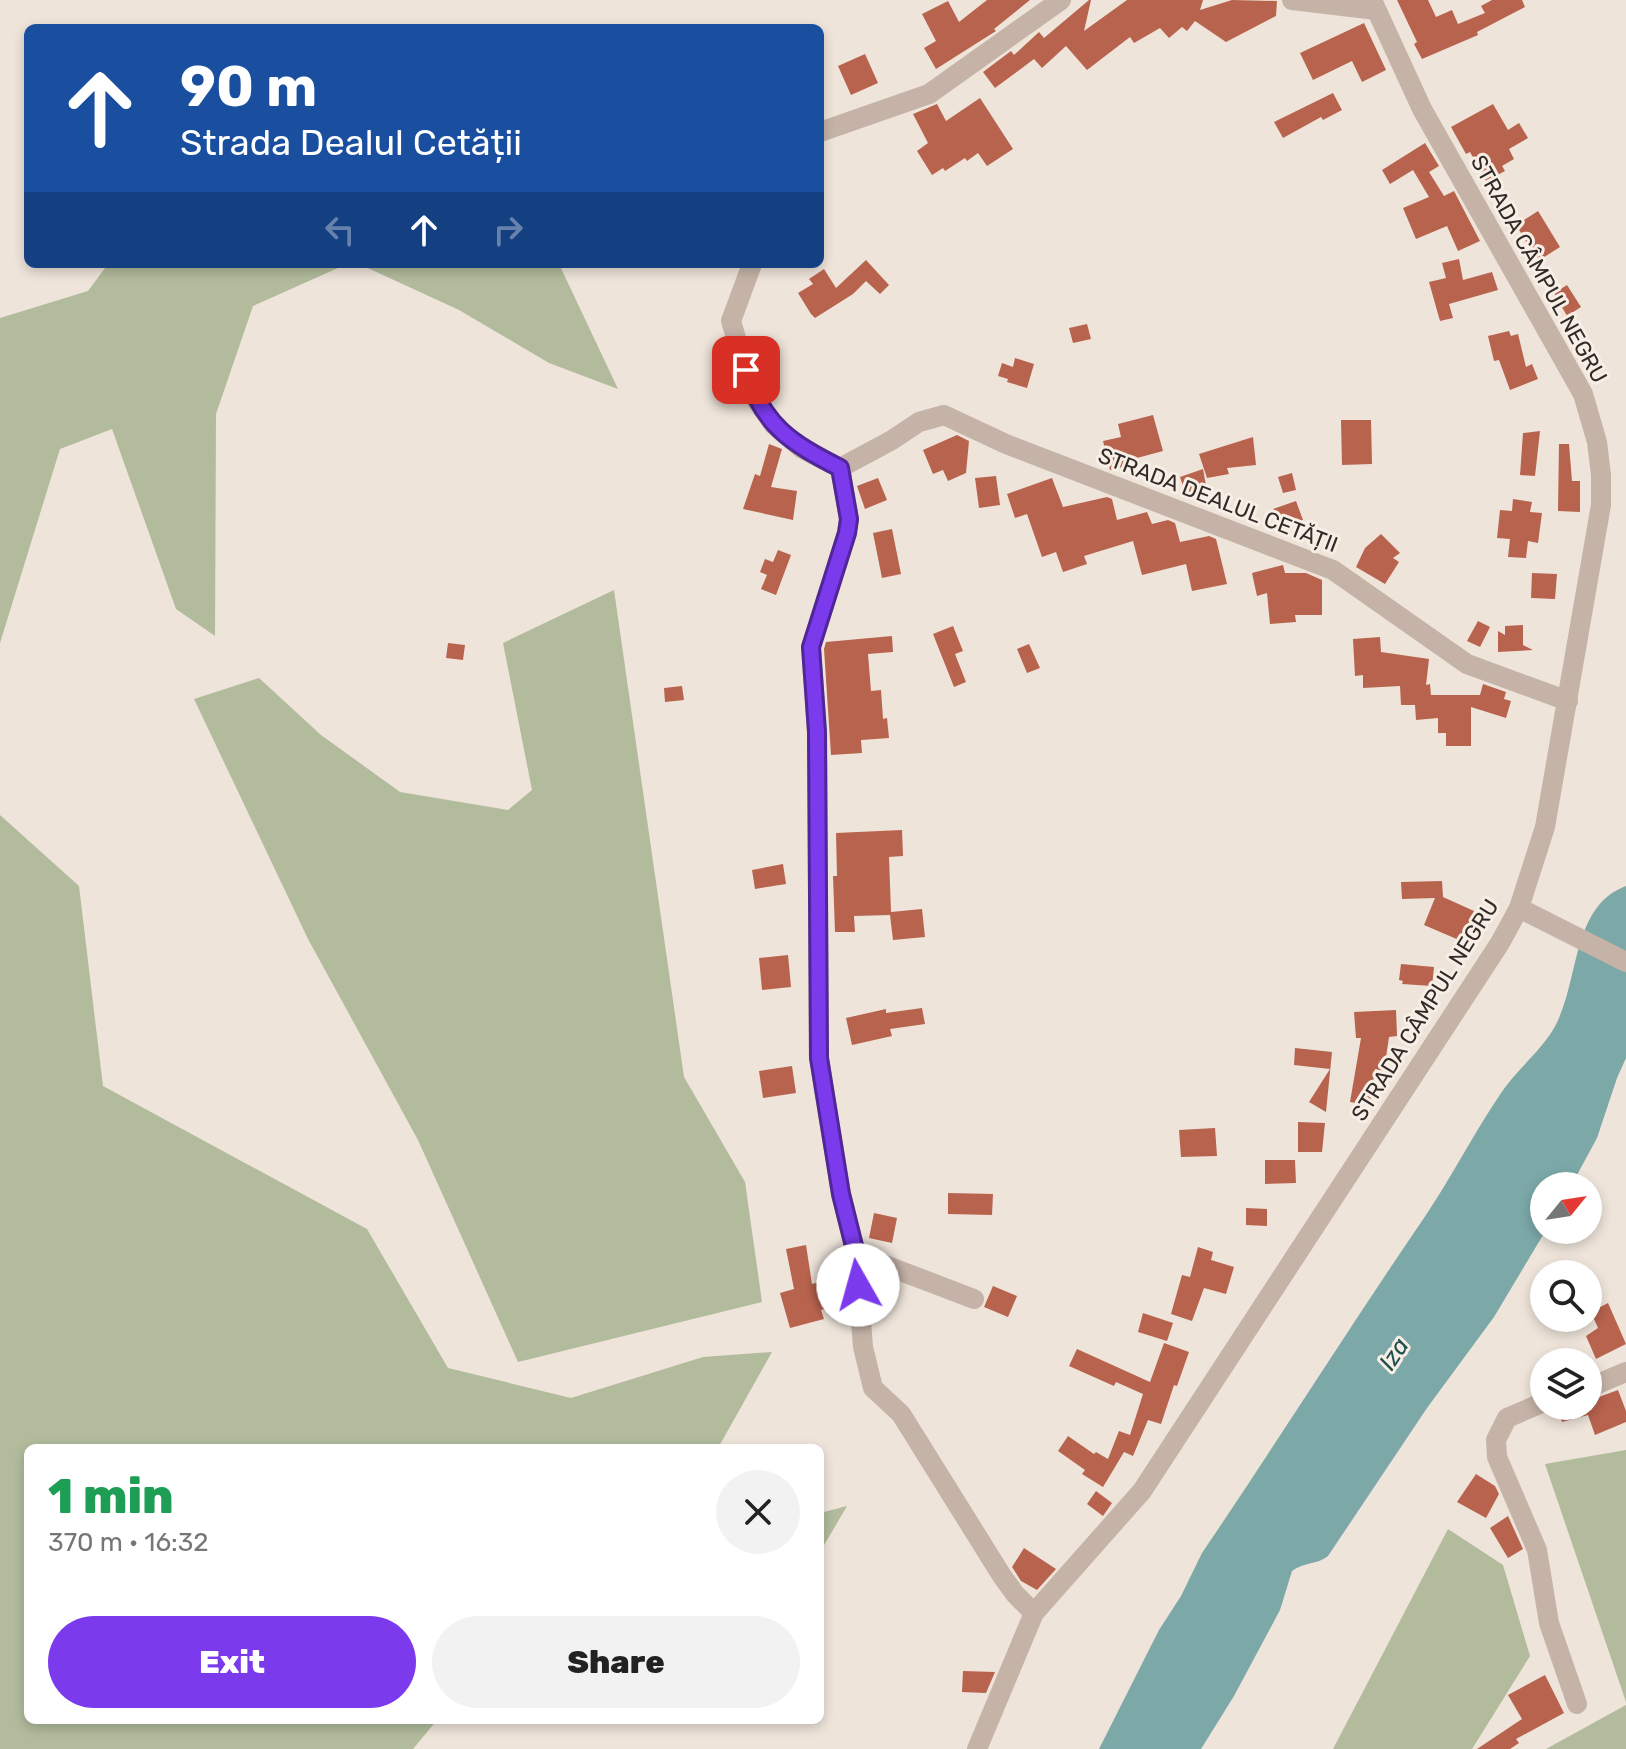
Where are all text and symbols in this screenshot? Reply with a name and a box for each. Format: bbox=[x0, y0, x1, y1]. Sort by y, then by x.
text: 90 m bbox=[180, 54, 317, 120]
icon: ahead bbox=[48, 56, 152, 160]
text: Strada Dealul Cetății bbox=[180, 121, 522, 164]
street label: STRADA CÂMPUL NEGRU bbox=[1465, 150, 1613, 388]
icon: left bbox=[318, 208, 362, 252]
icon: ahead bbox=[402, 208, 446, 252]
icon: right bbox=[486, 208, 530, 252]
pin bbox=[712, 336, 780, 404]
icon: arrive bbox=[724, 348, 768, 392]
street label: STRADA DEALUL CETĂȚII bbox=[1094, 442, 1342, 558]
street label: STRADA CÂMPUL NEGRU bbox=[1346, 894, 1504, 1126]
north arrow bbox=[1530, 1172, 1602, 1244]
map controls bbox=[1530, 1172, 1602, 1420]
position arrow bbox=[816, 1243, 900, 1327]
button: search bbox=[1530, 1260, 1602, 1332]
water label: Iza bbox=[1373, 1333, 1415, 1375]
button: layers bbox=[1530, 1348, 1602, 1420]
text: 1 min bbox=[48, 1468, 174, 1525]
button: close bbox=[716, 1470, 800, 1554]
text: 370 m · 16:32 bbox=[48, 1527, 209, 1558]
button: Exit bbox=[48, 1616, 416, 1708]
button: Share bbox=[432, 1616, 800, 1708]

